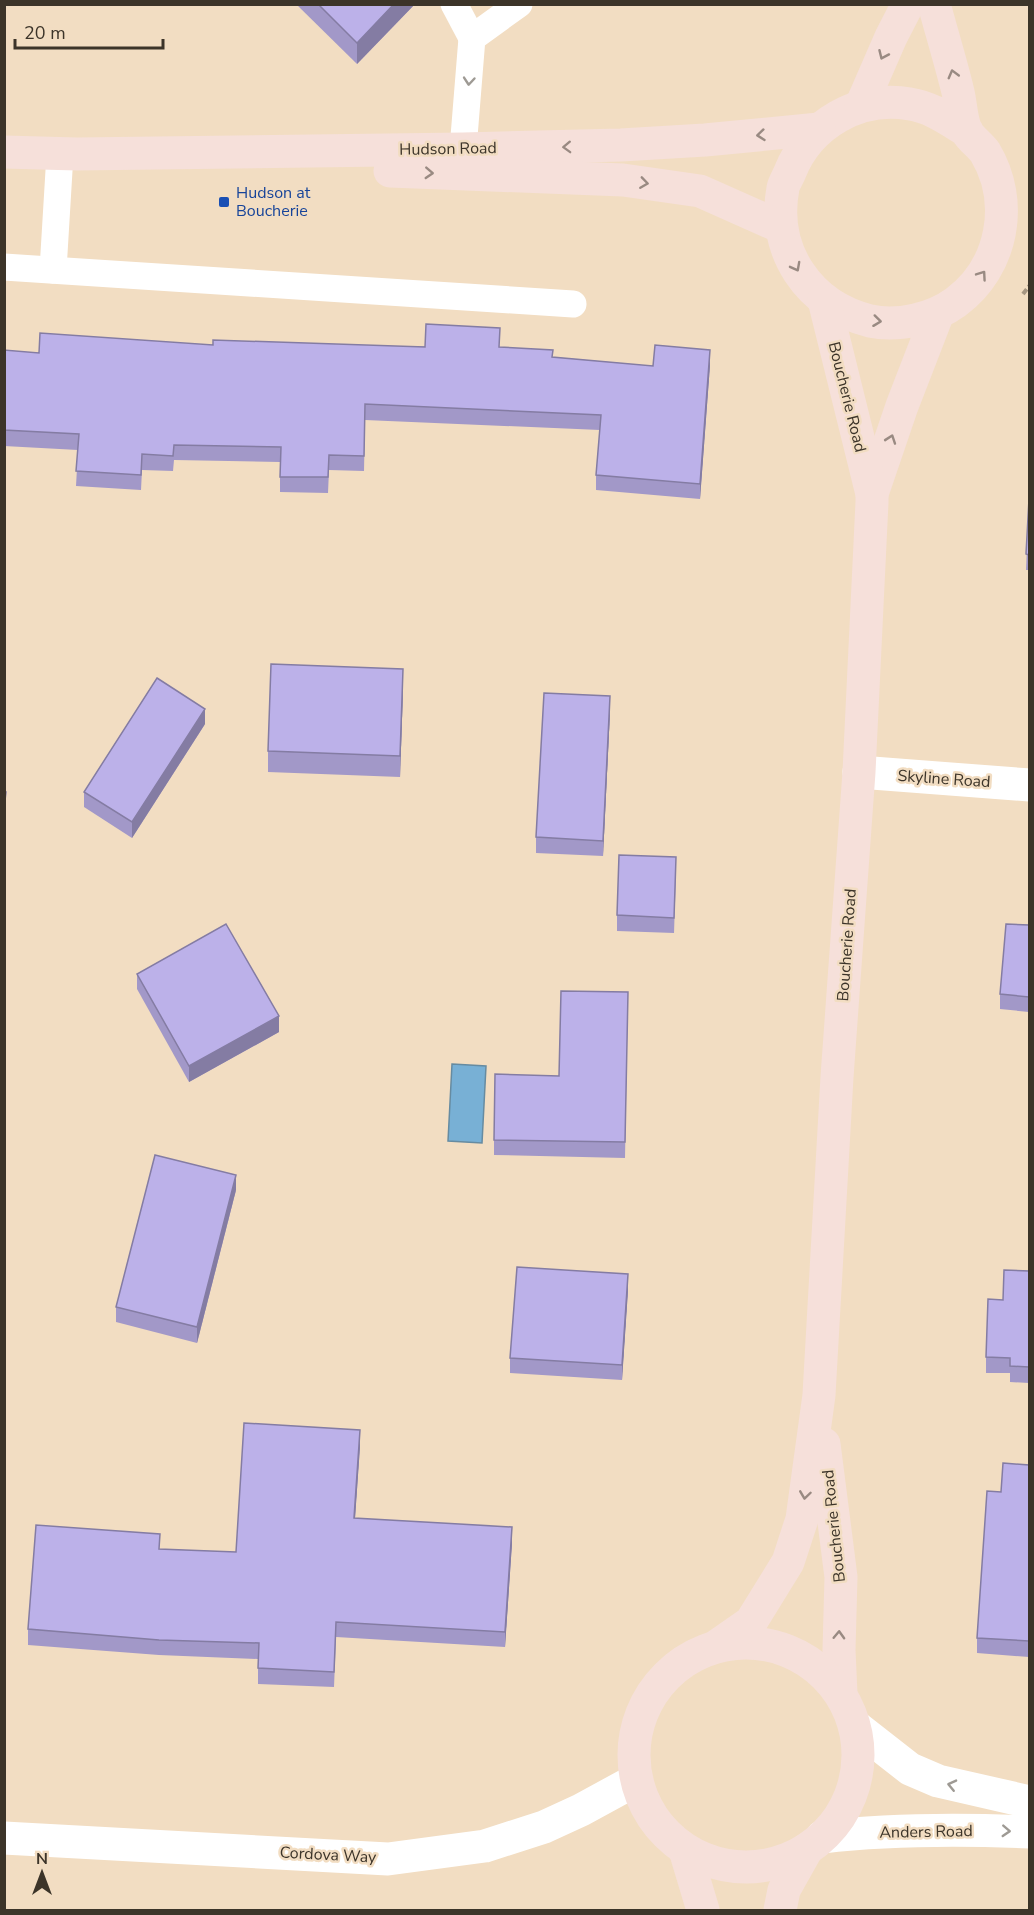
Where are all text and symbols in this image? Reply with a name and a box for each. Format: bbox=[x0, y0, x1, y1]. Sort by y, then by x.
scale bar bbox=[15, 12, 164, 50]
text: 20 m bbox=[24, 21, 66, 45]
one-way arrow bbox=[878, 48, 890, 59]
one-way arrow bbox=[948, 69, 961, 79]
one-way arrow bbox=[463, 76, 476, 85]
one-way arrow bbox=[757, 128, 766, 141]
street label: Hudson Road bbox=[399, 137, 497, 161]
one-way arrow bbox=[562, 140, 571, 153]
one-way arrow bbox=[424, 166, 433, 179]
one-way arrow bbox=[640, 177, 649, 189]
place label: Hudson at Boucherie bbox=[236, 182, 311, 222]
marker: Hudson at Boucherie bbox=[217, 195, 231, 209]
one-way arrow bbox=[789, 261, 800, 272]
one-way arrow bbox=[975, 271, 986, 282]
one-way arrow bbox=[873, 314, 882, 327]
street label: Boucherie Road bbox=[823, 340, 871, 454]
one-way arrow bbox=[884, 434, 896, 445]
street label: Skyline Road bbox=[897, 765, 991, 793]
street label: Boucherie Road bbox=[832, 888, 862, 1002]
street label: Boucherie Road bbox=[817, 1469, 851, 1583]
one-way arrow bbox=[800, 1490, 812, 1499]
one-way arrow bbox=[833, 1631, 845, 1640]
one-way arrow bbox=[947, 1779, 957, 1792]
street label: Anders Road bbox=[879, 1820, 973, 1844]
one-way arrow bbox=[1002, 1825, 1011, 1838]
street label: Cordova Way bbox=[279, 1841, 378, 1869]
north arrow bbox=[12, 1843, 72, 1903]
text: N bbox=[36, 1848, 48, 1870]

